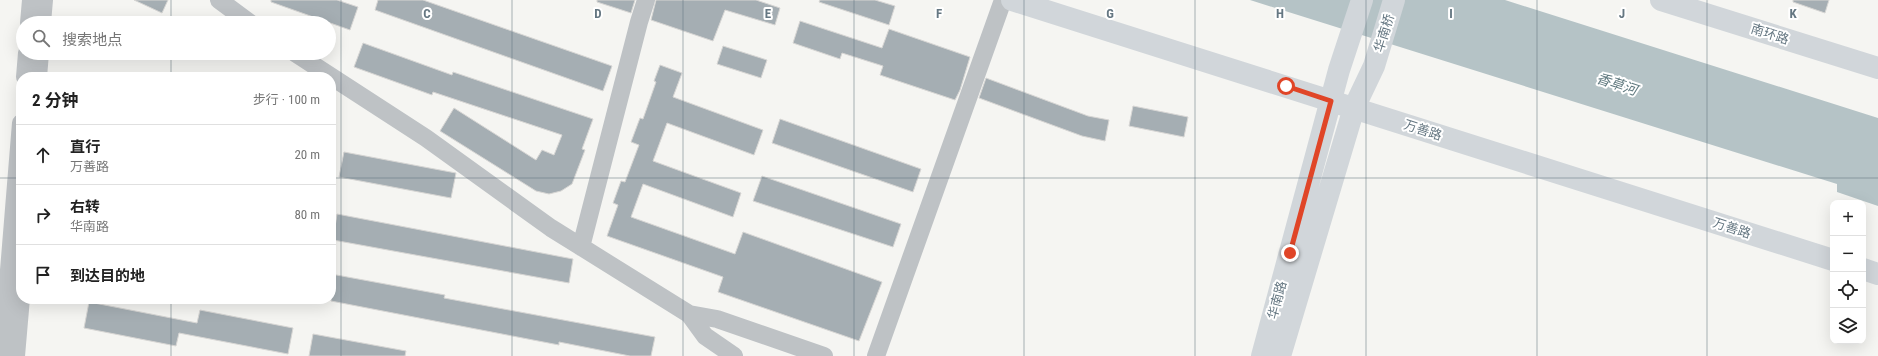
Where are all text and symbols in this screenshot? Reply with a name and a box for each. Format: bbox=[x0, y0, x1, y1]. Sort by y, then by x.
text: C bbox=[423, 6, 431, 21]
text: D bbox=[594, 6, 602, 21]
text: E bbox=[765, 6, 772, 21]
text: F bbox=[936, 6, 942, 21]
text: G bbox=[1106, 6, 1114, 21]
text: H bbox=[1276, 6, 1284, 21]
text: I bbox=[1449, 6, 1453, 21]
text: J bbox=[1619, 6, 1625, 21]
text: K bbox=[1789, 6, 1797, 21]
street label: 华南桥 bbox=[1371, 12, 1397, 54]
search box bbox=[16, 16, 336, 60]
street label: 南环路 bbox=[1749, 21, 1791, 47]
icon: search bbox=[30, 27, 52, 49]
text: 搜索地点 bbox=[62, 31, 122, 49]
water label: 香草河 bbox=[1595, 70, 1642, 99]
route start bbox=[1277, 77, 1295, 95]
text: 2 分钟 bbox=[32, 90, 79, 110]
text: 步行 · 100 m bbox=[253, 92, 320, 107]
street label: 万善路 bbox=[1402, 117, 1444, 143]
text: 直行 bbox=[70, 138, 100, 156]
icon: ahead bbox=[32, 144, 54, 166]
text: 20 m bbox=[294, 147, 320, 162]
text: 万善路 bbox=[70, 159, 109, 174]
text: 右转 bbox=[70, 198, 100, 216]
map controls bbox=[1830, 200, 1866, 344]
button: + bbox=[1830, 200, 1866, 236]
icon: right bbox=[32, 204, 54, 226]
text: 80 m bbox=[294, 207, 320, 222]
street label: 万善路 bbox=[1711, 215, 1753, 241]
text: 华南路 bbox=[70, 219, 109, 234]
button: − bbox=[1830, 236, 1866, 272]
route end bbox=[1281, 244, 1299, 262]
icon: arrive bbox=[32, 264, 54, 286]
text: 到达目的地 bbox=[70, 267, 145, 285]
button: locate bbox=[1830, 272, 1866, 308]
street label: 华南路 bbox=[1265, 279, 1289, 321]
button: layers bbox=[1830, 308, 1866, 344]

